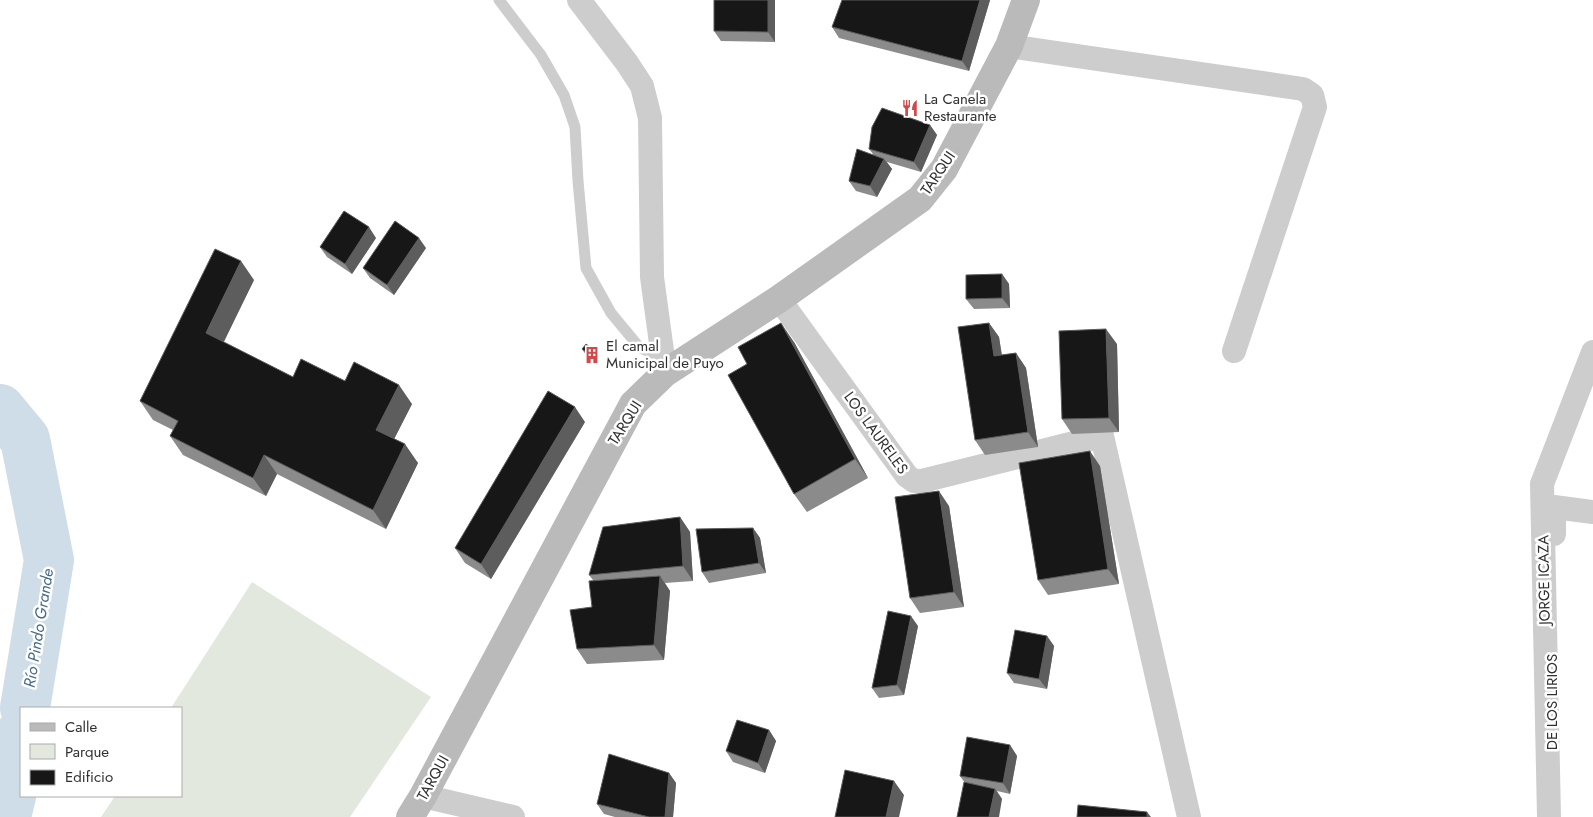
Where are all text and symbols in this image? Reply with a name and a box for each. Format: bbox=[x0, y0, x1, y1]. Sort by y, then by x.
place label: La Canela Restaurante bbox=[924, 88, 997, 127]
restaurant icon: La Canela Restaurante bbox=[900, 98, 920, 118]
street label: TARQUI bbox=[915, 147, 961, 199]
place label: El camal Municipal de Puyo bbox=[606, 335, 724, 374]
building icon: El camal Municipal de Puyo bbox=[582, 345, 602, 365]
street label: LOS LAURELES bbox=[839, 387, 913, 479]
street label: TARQUI bbox=[603, 397, 647, 449]
street label: JORGE ICAZA bbox=[1532, 535, 1556, 627]
water label: Río Pindo Grande bbox=[18, 567, 59, 689]
street label: DE LOS LIRIOS bbox=[1541, 654, 1563, 750]
legend bbox=[20, 707, 182, 797]
text: Calle bbox=[65, 716, 97, 738]
text: Parque bbox=[65, 741, 109, 763]
street label: TARQUI bbox=[412, 751, 454, 805]
text: Edificio bbox=[65, 766, 113, 788]

